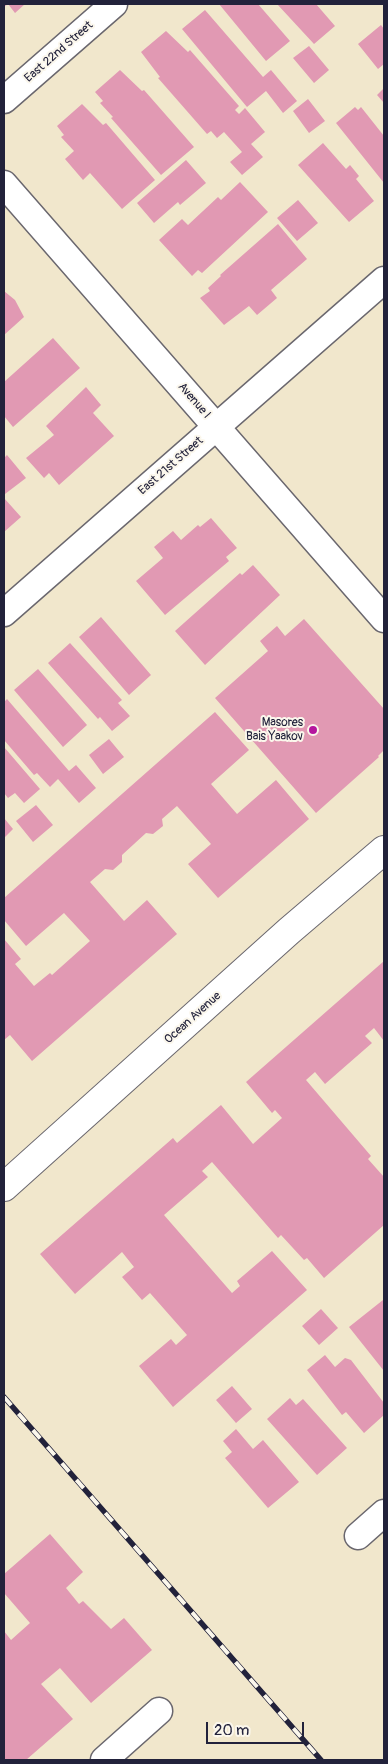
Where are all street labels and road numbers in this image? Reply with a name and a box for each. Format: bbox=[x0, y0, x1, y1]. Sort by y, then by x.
street label: East 22nd Street bbox=[22, 18, 96, 86]
street label: Avenue I bbox=[175, 380, 213, 422]
street label: East 21st Street bbox=[136, 434, 206, 498]
street label: Ocean Avenue bbox=[162, 989, 224, 1047]

